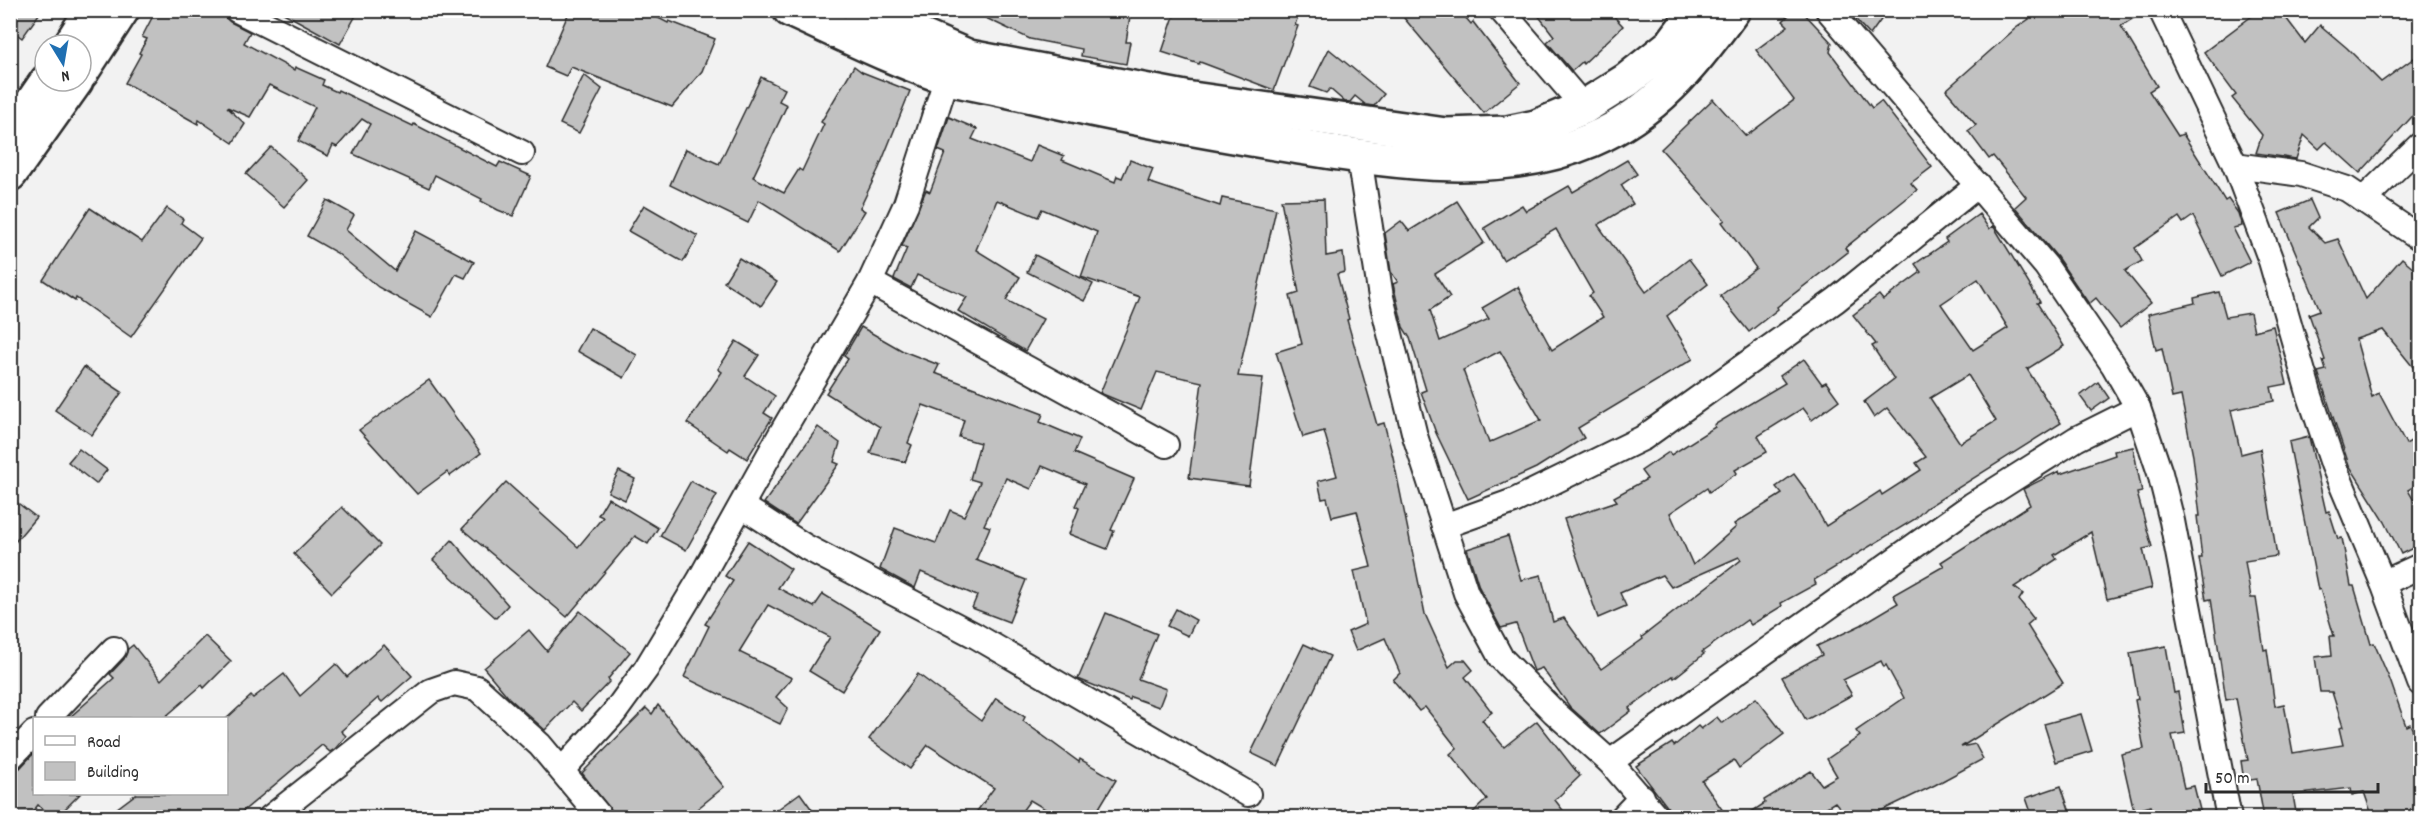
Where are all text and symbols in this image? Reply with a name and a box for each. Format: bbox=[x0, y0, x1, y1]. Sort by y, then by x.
north arrow bbox=[33, 33, 93, 93]
text: N bbox=[59, 63, 71, 87]
legend bbox=[33, 717, 228, 795]
text: Road bbox=[87, 731, 121, 756]
scale bar bbox=[2206, 756, 2378, 794]
text: Building bbox=[87, 761, 139, 786]
text: 50 m bbox=[2215, 767, 2250, 792]

